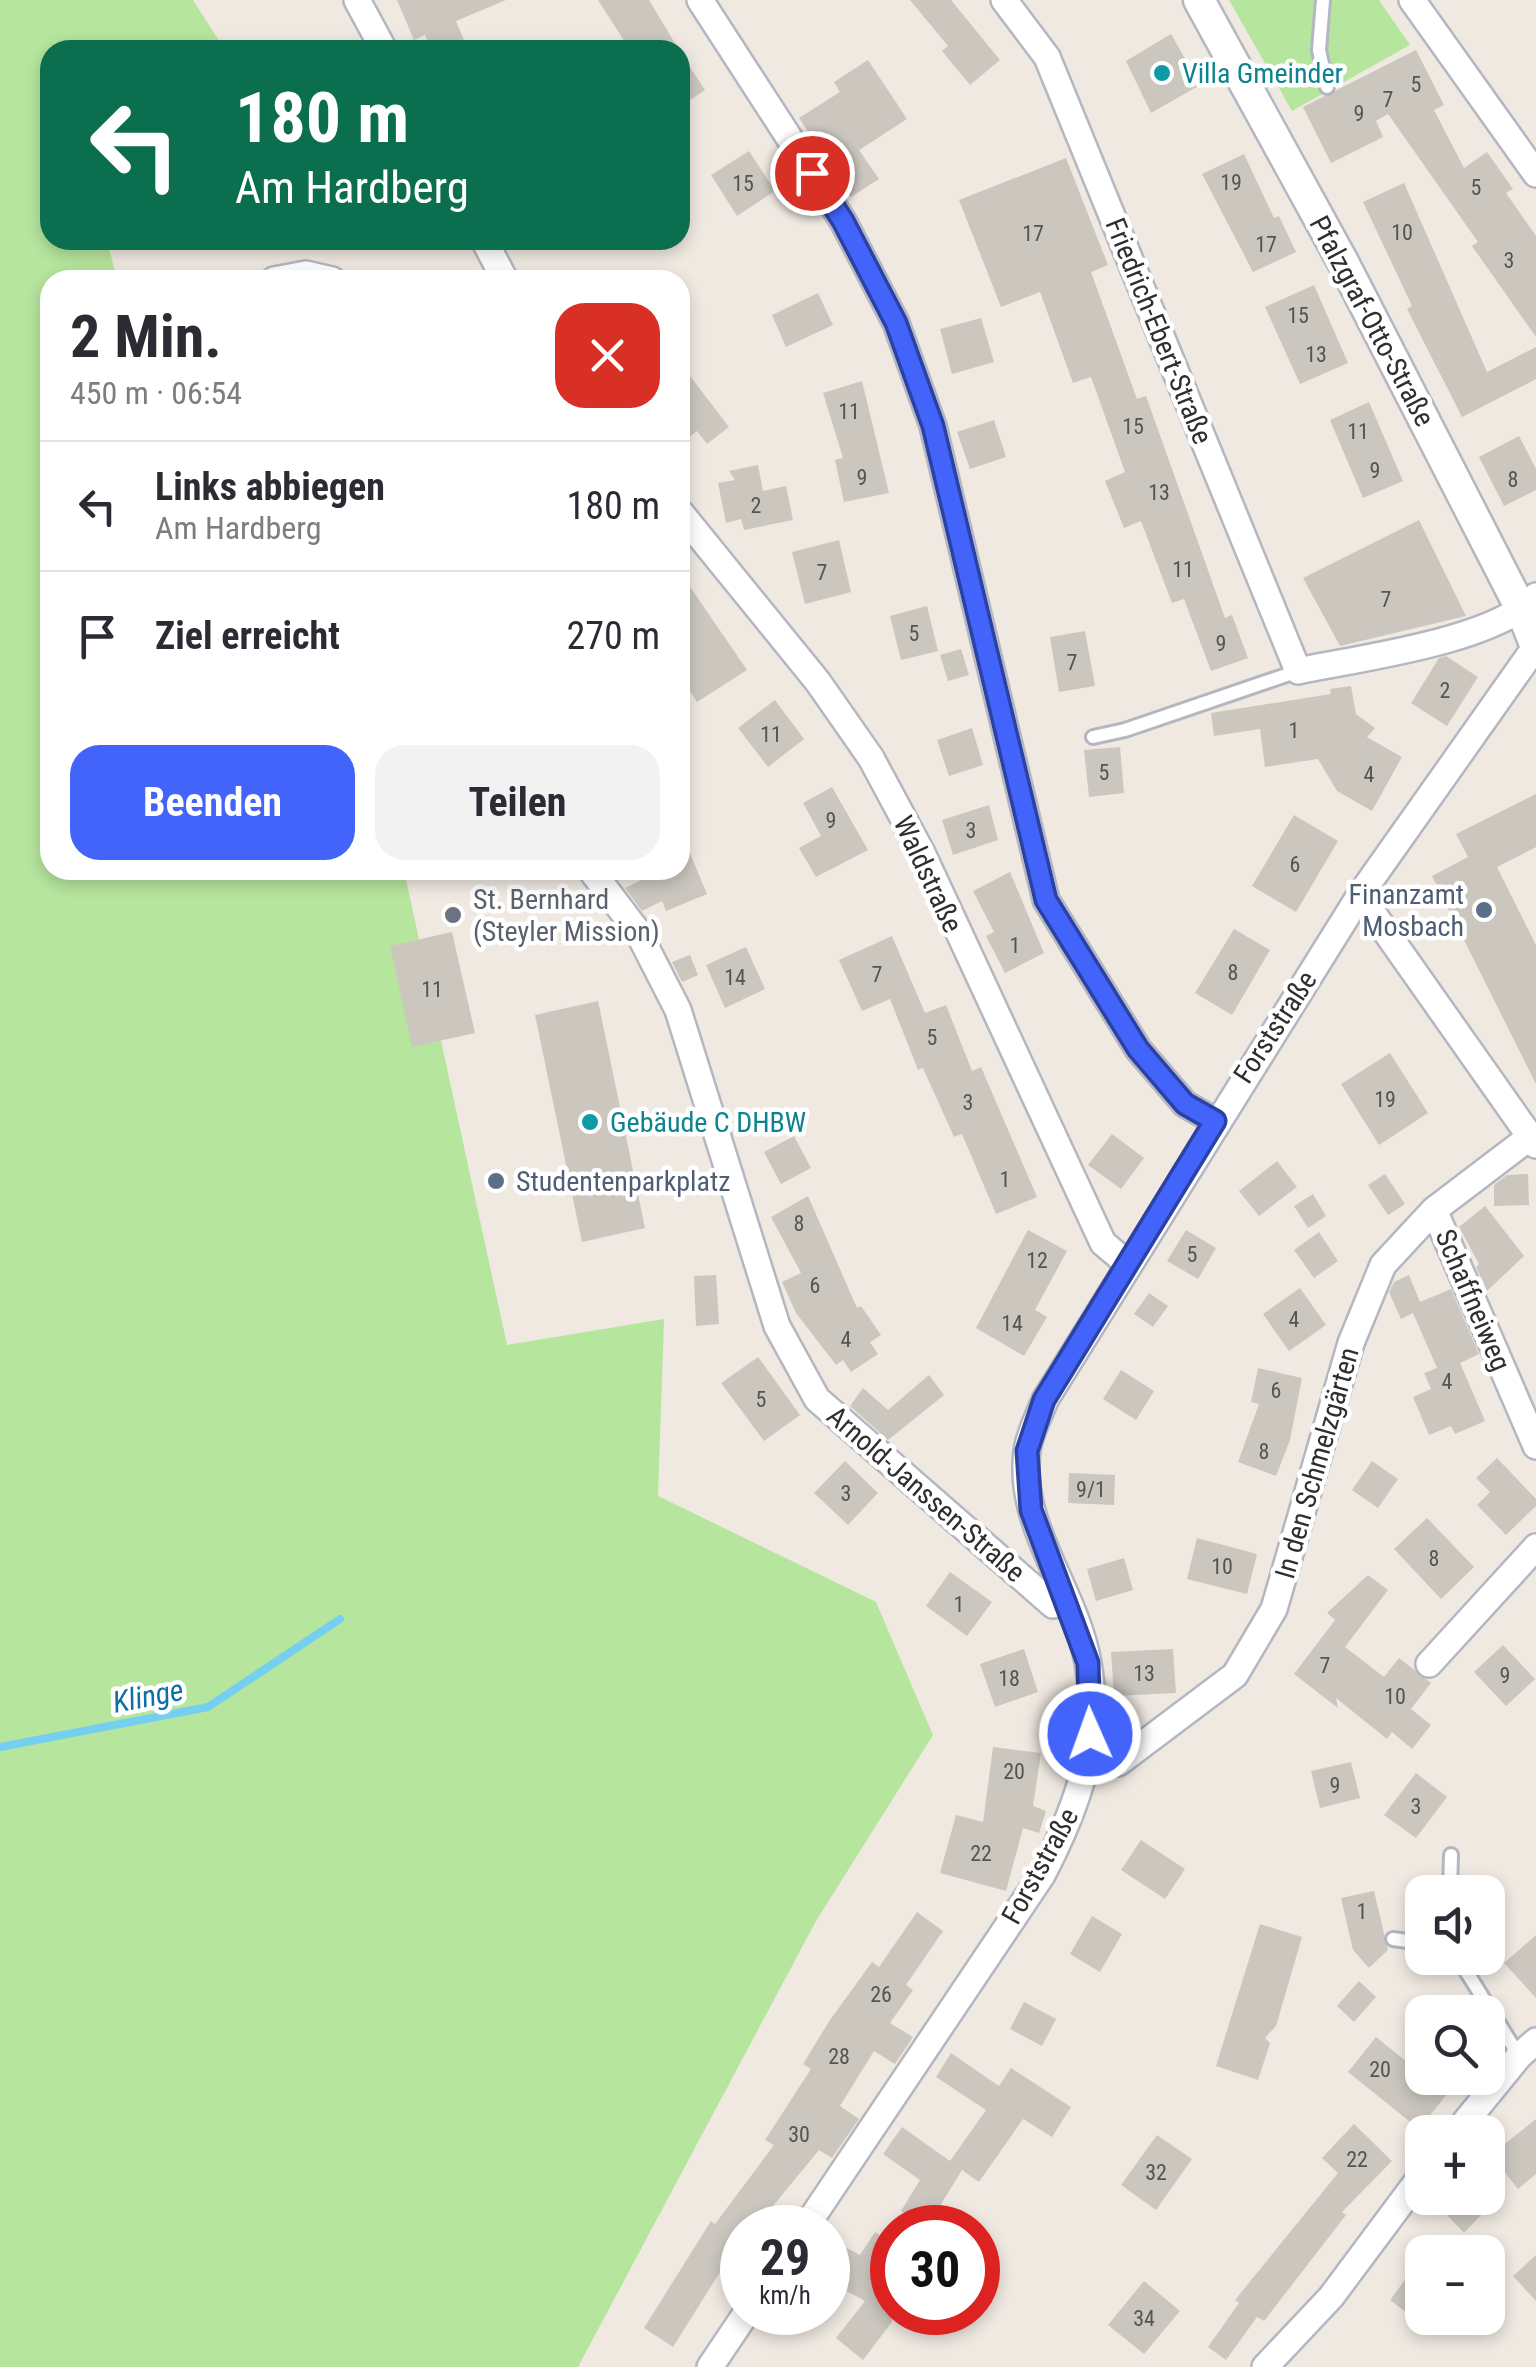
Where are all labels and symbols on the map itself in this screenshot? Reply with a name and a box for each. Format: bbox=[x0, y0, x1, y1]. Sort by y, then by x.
place label: Villa Gmeinder bbox=[1182, 57, 1343, 90]
marker: Villa Gmeinder bbox=[1151, 62, 1173, 84]
house number: 5 bbox=[1411, 72, 1421, 97]
house number: 7 bbox=[1383, 87, 1393, 112]
house number: 9 bbox=[1354, 101, 1364, 126]
pin bbox=[770, 131, 855, 216]
house number: 19 bbox=[1220, 170, 1242, 195]
house number: 15 bbox=[732, 171, 754, 196]
house number: 5 bbox=[1471, 175, 1481, 200]
street label: Pfalzgraf-Otto-Straße bbox=[1303, 210, 1441, 432]
street label: Friedrich-Ebert-Straße bbox=[1099, 213, 1219, 449]
house number: 10 bbox=[1391, 220, 1413, 245]
house number: 17 bbox=[1022, 221, 1044, 246]
house number: 17 bbox=[1255, 232, 1277, 257]
house number: 3 bbox=[1504, 248, 1514, 273]
house number: 15 bbox=[1287, 303, 1309, 328]
house number: 13 bbox=[1305, 342, 1327, 367]
house number: 11 bbox=[838, 399, 860, 424]
house number: 15 bbox=[1122, 414, 1144, 439]
house number: 11 bbox=[1347, 419, 1369, 444]
house number: 9 bbox=[1370, 458, 1380, 483]
house number: 9 bbox=[857, 465, 867, 490]
house number: 8 bbox=[1508, 467, 1518, 492]
house number: 13 bbox=[1148, 480, 1170, 505]
house number: 2 bbox=[751, 493, 761, 518]
house number: 11 bbox=[1172, 557, 1194, 582]
house number: 7 bbox=[817, 560, 827, 585]
house number: 7 bbox=[1381, 587, 1391, 612]
house number: 5 bbox=[909, 621, 919, 646]
house number: 9 bbox=[1216, 631, 1226, 656]
house number: 7 bbox=[1067, 650, 1077, 675]
house number: 2 bbox=[1440, 678, 1450, 703]
house number: 1 bbox=[1289, 718, 1299, 743]
house number: 11 bbox=[760, 722, 782, 747]
house number: 5 bbox=[1099, 760, 1109, 785]
house number: 4 bbox=[1364, 762, 1375, 787]
house number: 9 bbox=[826, 808, 836, 833]
street label: Waldstraße bbox=[887, 810, 969, 938]
house number: 3 bbox=[966, 818, 976, 843]
house number: 6 bbox=[1290, 852, 1300, 877]
place label: Finanzamt Mosbach bbox=[1349, 878, 1464, 943]
place label: St. Bernhard (Steyler Mission) bbox=[473, 883, 660, 948]
marker: Finanzamt Mosbach bbox=[1473, 899, 1495, 921]
marker: St. Bernhard (Steyler Mission) bbox=[442, 904, 464, 926]
house number: 1 bbox=[1010, 933, 1020, 958]
house number: 8 bbox=[1228, 960, 1238, 985]
house number: 7 bbox=[872, 962, 882, 987]
house number: 14 bbox=[724, 965, 746, 990]
street label: Forststraße bbox=[1227, 965, 1323, 1089]
house number: 11 bbox=[421, 977, 443, 1002]
house number: 5 bbox=[927, 1025, 937, 1050]
house number: 19 bbox=[1374, 1087, 1396, 1112]
house number: 3 bbox=[963, 1090, 973, 1115]
place label: Gebäude C DHBW bbox=[610, 1106, 806, 1139]
marker: Gebäude C DHBW bbox=[579, 1111, 601, 1133]
place label: Studentenparkplatz bbox=[516, 1165, 730, 1198]
house number: 1 bbox=[1000, 1167, 1010, 1192]
marker: Studentenparkplatz bbox=[485, 1170, 507, 1192]
house number: 8 bbox=[794, 1211, 804, 1236]
street label: Schaffneiweg bbox=[1428, 1224, 1518, 1376]
house number: 5 bbox=[1187, 1242, 1197, 1267]
house number: 12 bbox=[1026, 1248, 1048, 1273]
house number: 6 bbox=[810, 1273, 820, 1298]
house number: 4 bbox=[1289, 1307, 1300, 1332]
house number: 14 bbox=[1001, 1311, 1023, 1336]
house number: 4 bbox=[841, 1327, 852, 1352]
street label: In den Schmelzgärten bbox=[1268, 1344, 1366, 1582]
house number: 4 bbox=[1442, 1369, 1453, 1394]
house number: 6 bbox=[1271, 1378, 1281, 1403]
house number: 5 bbox=[756, 1387, 766, 1412]
street label: Arnold-Janssen-Straße bbox=[820, 1399, 1032, 1589]
house number: 8 bbox=[1259, 1439, 1269, 1464]
house number: 9/1 bbox=[1076, 1477, 1106, 1502]
house number: 3 bbox=[841, 1481, 851, 1506]
house number: 8 bbox=[1429, 1546, 1439, 1571]
house number: 10 bbox=[1211, 1554, 1233, 1579]
house number: 1 bbox=[954, 1592, 964, 1617]
house number: 7 bbox=[1320, 1653, 1330, 1678]
house number: 13 bbox=[1133, 1661, 1155, 1686]
house number: 9 bbox=[1500, 1663, 1510, 1688]
house number: 18 bbox=[998, 1666, 1020, 1691]
water label: Klinge bbox=[110, 1672, 186, 1720]
position arrow bbox=[1038, 1682, 1142, 1786]
house number: 10 bbox=[1384, 1684, 1406, 1709]
house number: 20 bbox=[1003, 1759, 1025, 1784]
house number: 9 bbox=[1330, 1773, 1340, 1798]
house number: 3 bbox=[1411, 1794, 1421, 1819]
street label: Forststraße bbox=[995, 1802, 1085, 1930]
house number: 22 bbox=[970, 1841, 992, 1866]
house number: 1 bbox=[1357, 1899, 1367, 1924]
house number: 26 bbox=[870, 1982, 892, 2007]
house number: 28 bbox=[828, 2044, 850, 2069]
house number: 20 bbox=[1369, 2057, 1391, 2082]
house number: 30 bbox=[788, 2122, 810, 2147]
house number: 22 bbox=[1346, 2147, 1368, 2172]
house number: 32 bbox=[1145, 2160, 1167, 2185]
speed limit sign: 30 bbox=[870, 2205, 1000, 2335]
house number: 34 bbox=[1133, 2306, 1155, 2331]

